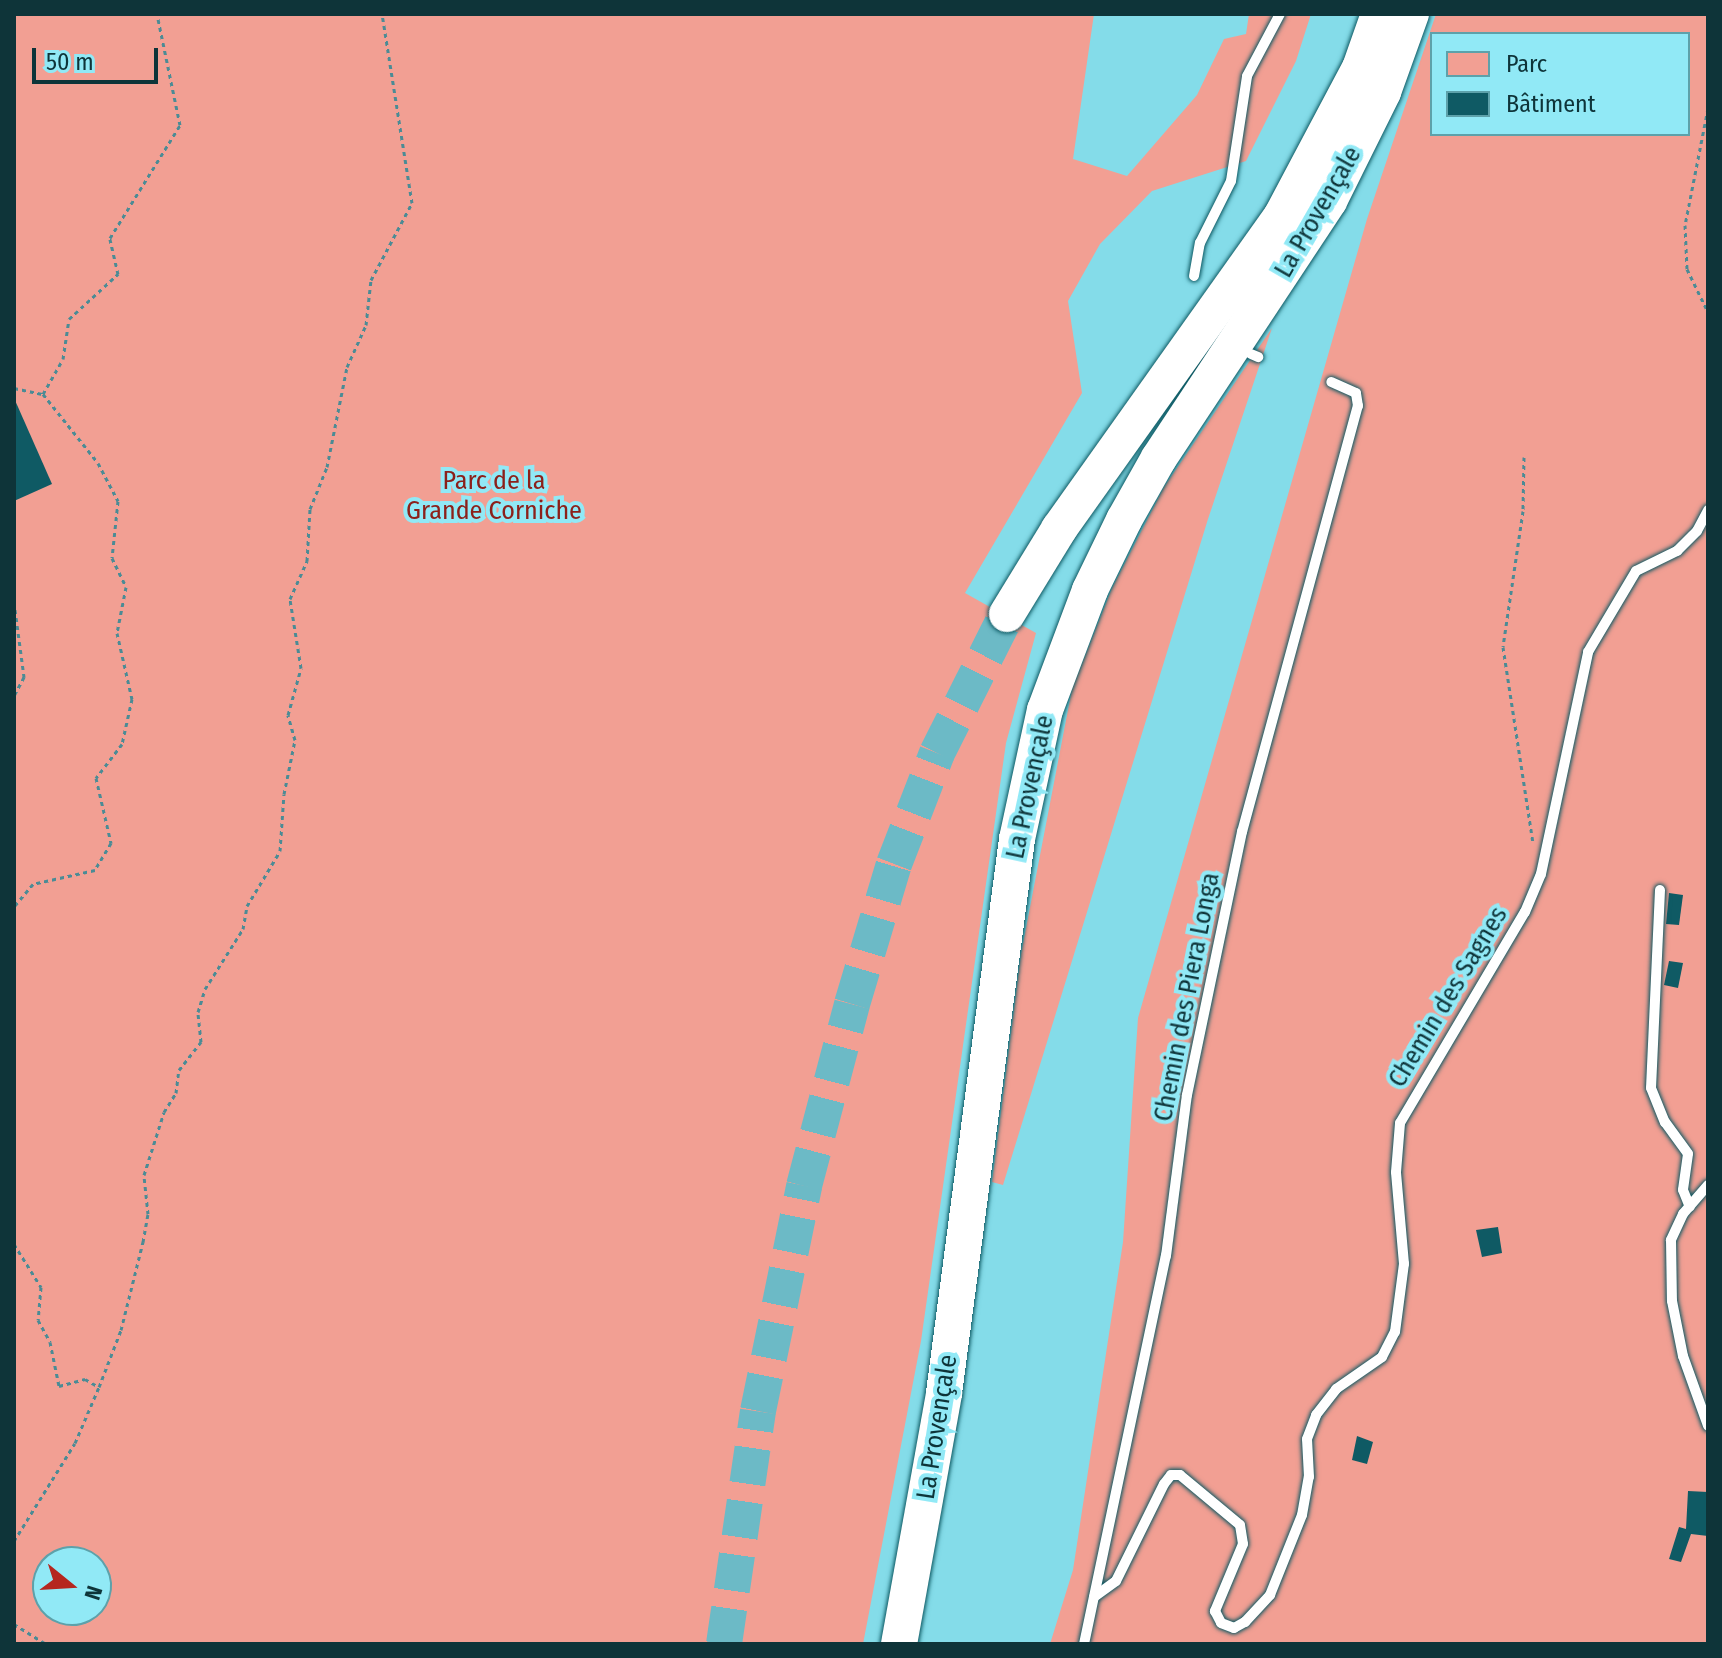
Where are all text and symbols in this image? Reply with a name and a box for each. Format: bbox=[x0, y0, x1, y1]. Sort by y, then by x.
scale bar bbox=[36, 32, 162, 82]
legend bbox=[1430, 32, 1690, 136]
text: 50 m bbox=[46, 48, 94, 76]
text: Parc bbox=[1506, 50, 1547, 78]
text: Bâtiment bbox=[1506, 90, 1596, 118]
street label: La Provençale bbox=[1268, 141, 1368, 283]
park label: Parc de la Grande Corniche bbox=[406, 465, 582, 526]
street label: La Provençale bbox=[1000, 712, 1060, 862]
street label: Chemin des Piera Longa bbox=[1148, 870, 1226, 1124]
street label: Chemin des Sagnes bbox=[1382, 901, 1514, 1093]
street label: La Provençale bbox=[910, 1352, 964, 1502]
north arrow bbox=[32, 1546, 112, 1626]
text: N bbox=[79, 1583, 108, 1603]

